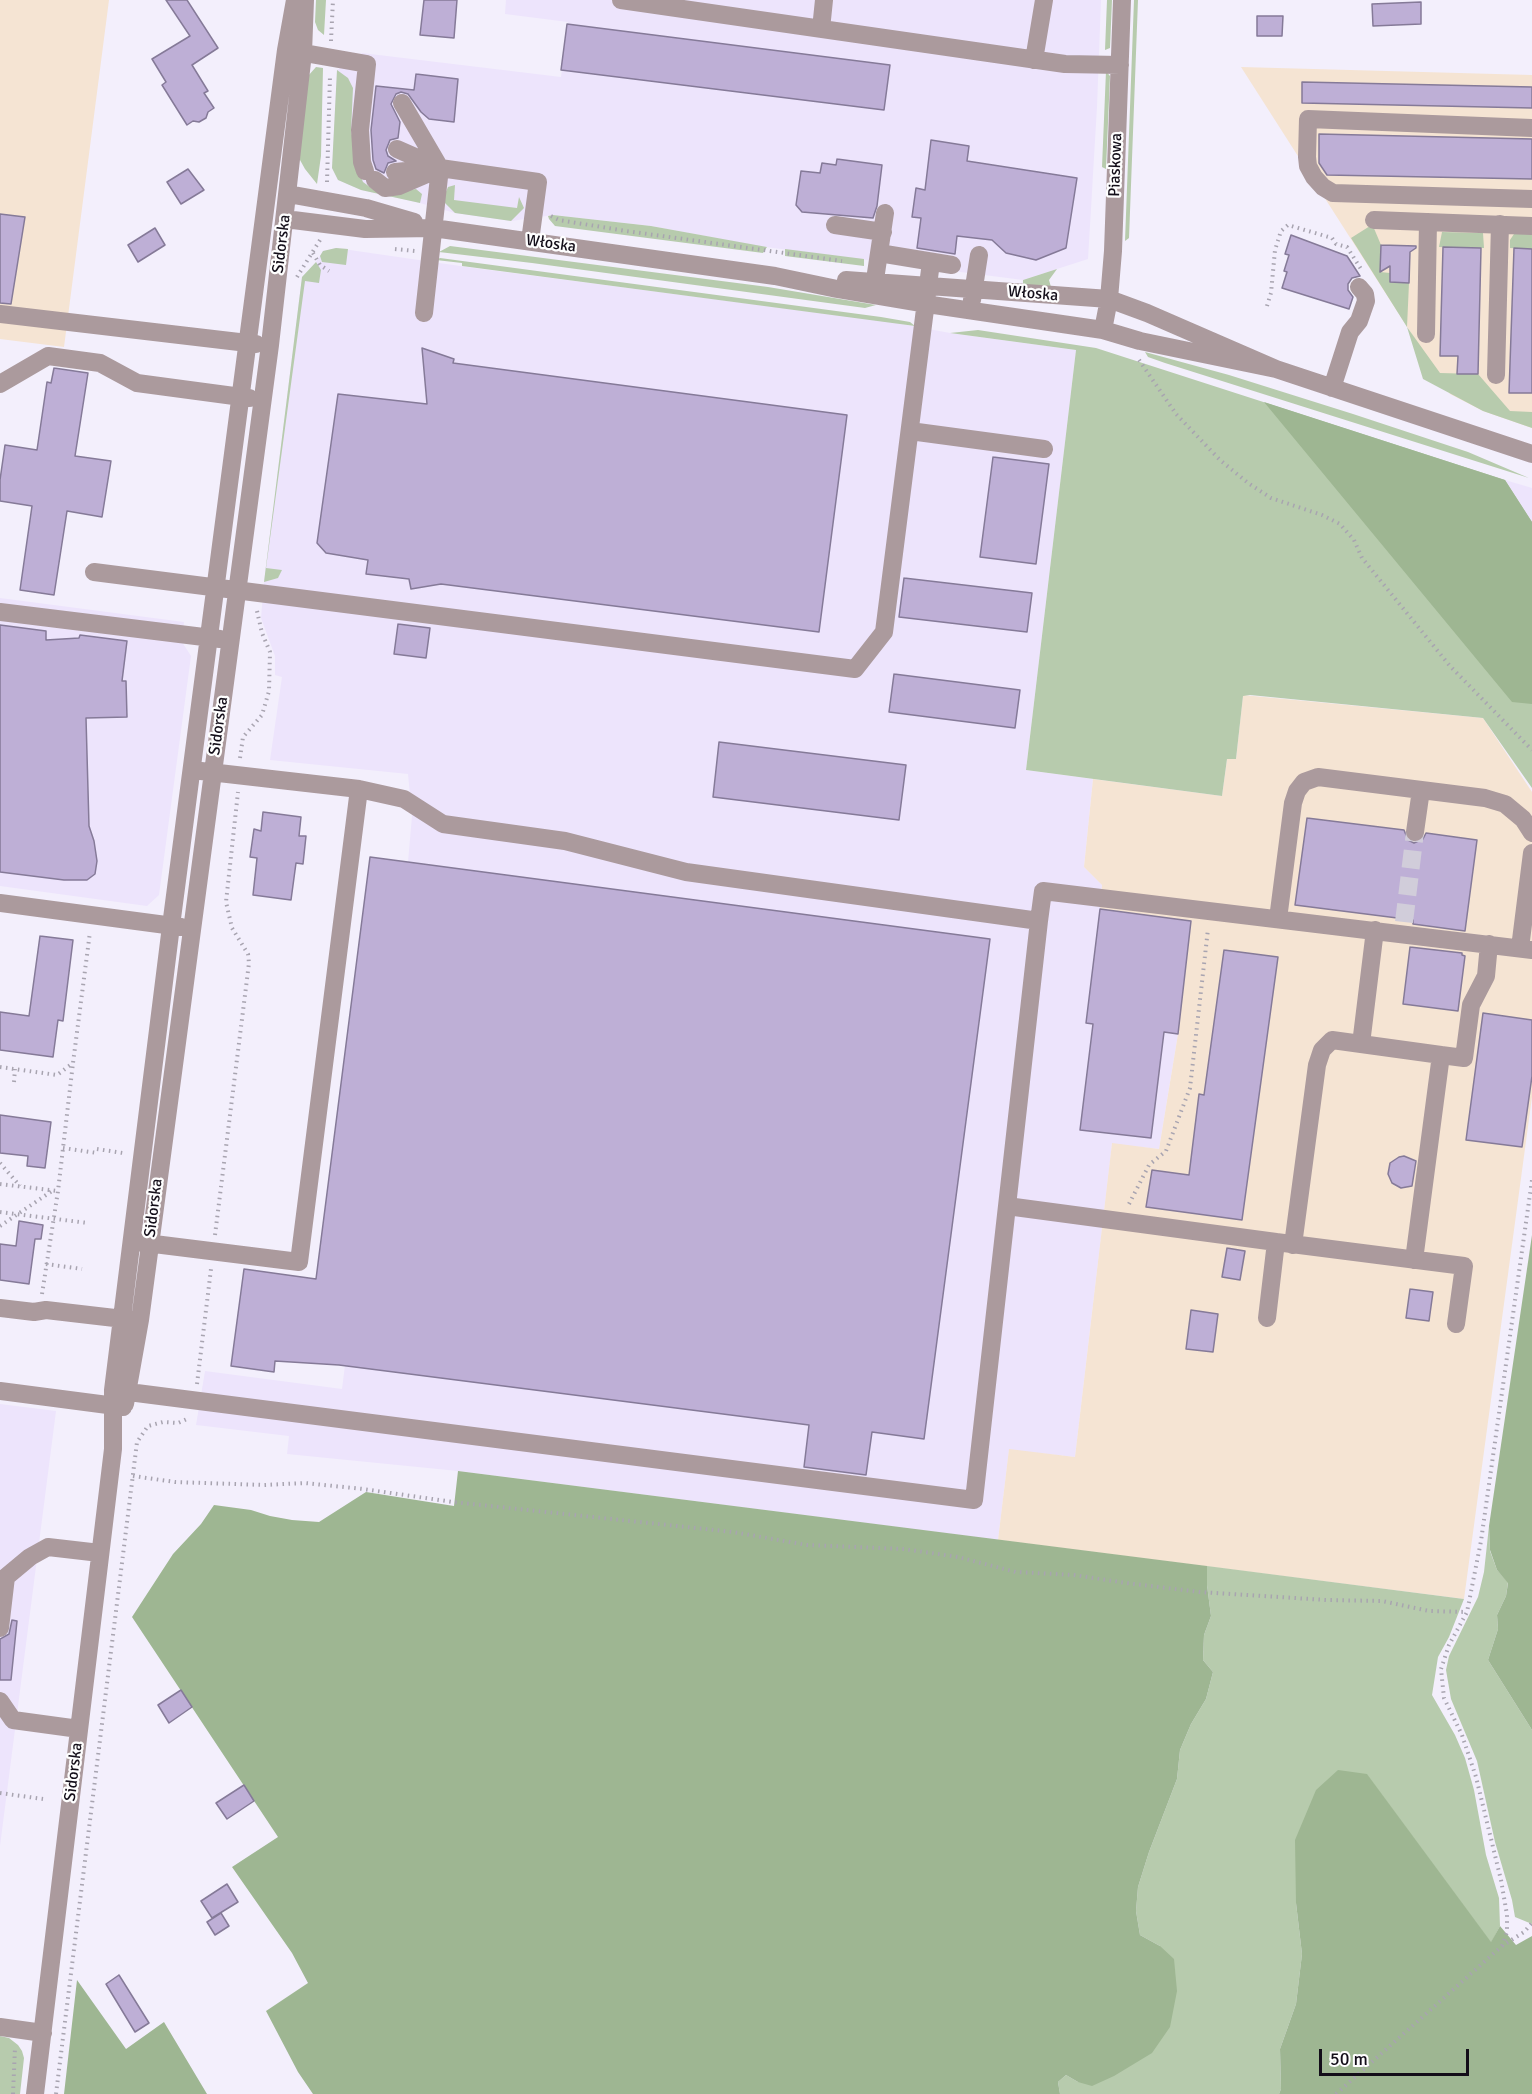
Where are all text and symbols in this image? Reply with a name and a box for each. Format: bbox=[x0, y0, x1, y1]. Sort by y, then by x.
street label: Piaskowa bbox=[1105, 133, 1127, 197]
street label: Sidorska bbox=[269, 214, 295, 274]
street label: Włoska bbox=[525, 231, 577, 257]
street label: Włoska bbox=[1007, 282, 1059, 306]
street label: Sidorska bbox=[205, 695, 233, 757]
street label: Sidorska bbox=[141, 1178, 167, 1238]
street label: Sidorska bbox=[61, 1742, 87, 1802]
scale bar bbox=[1322, 2037, 1472, 2075]
text: 50 m bbox=[1330, 2048, 1368, 2070]

